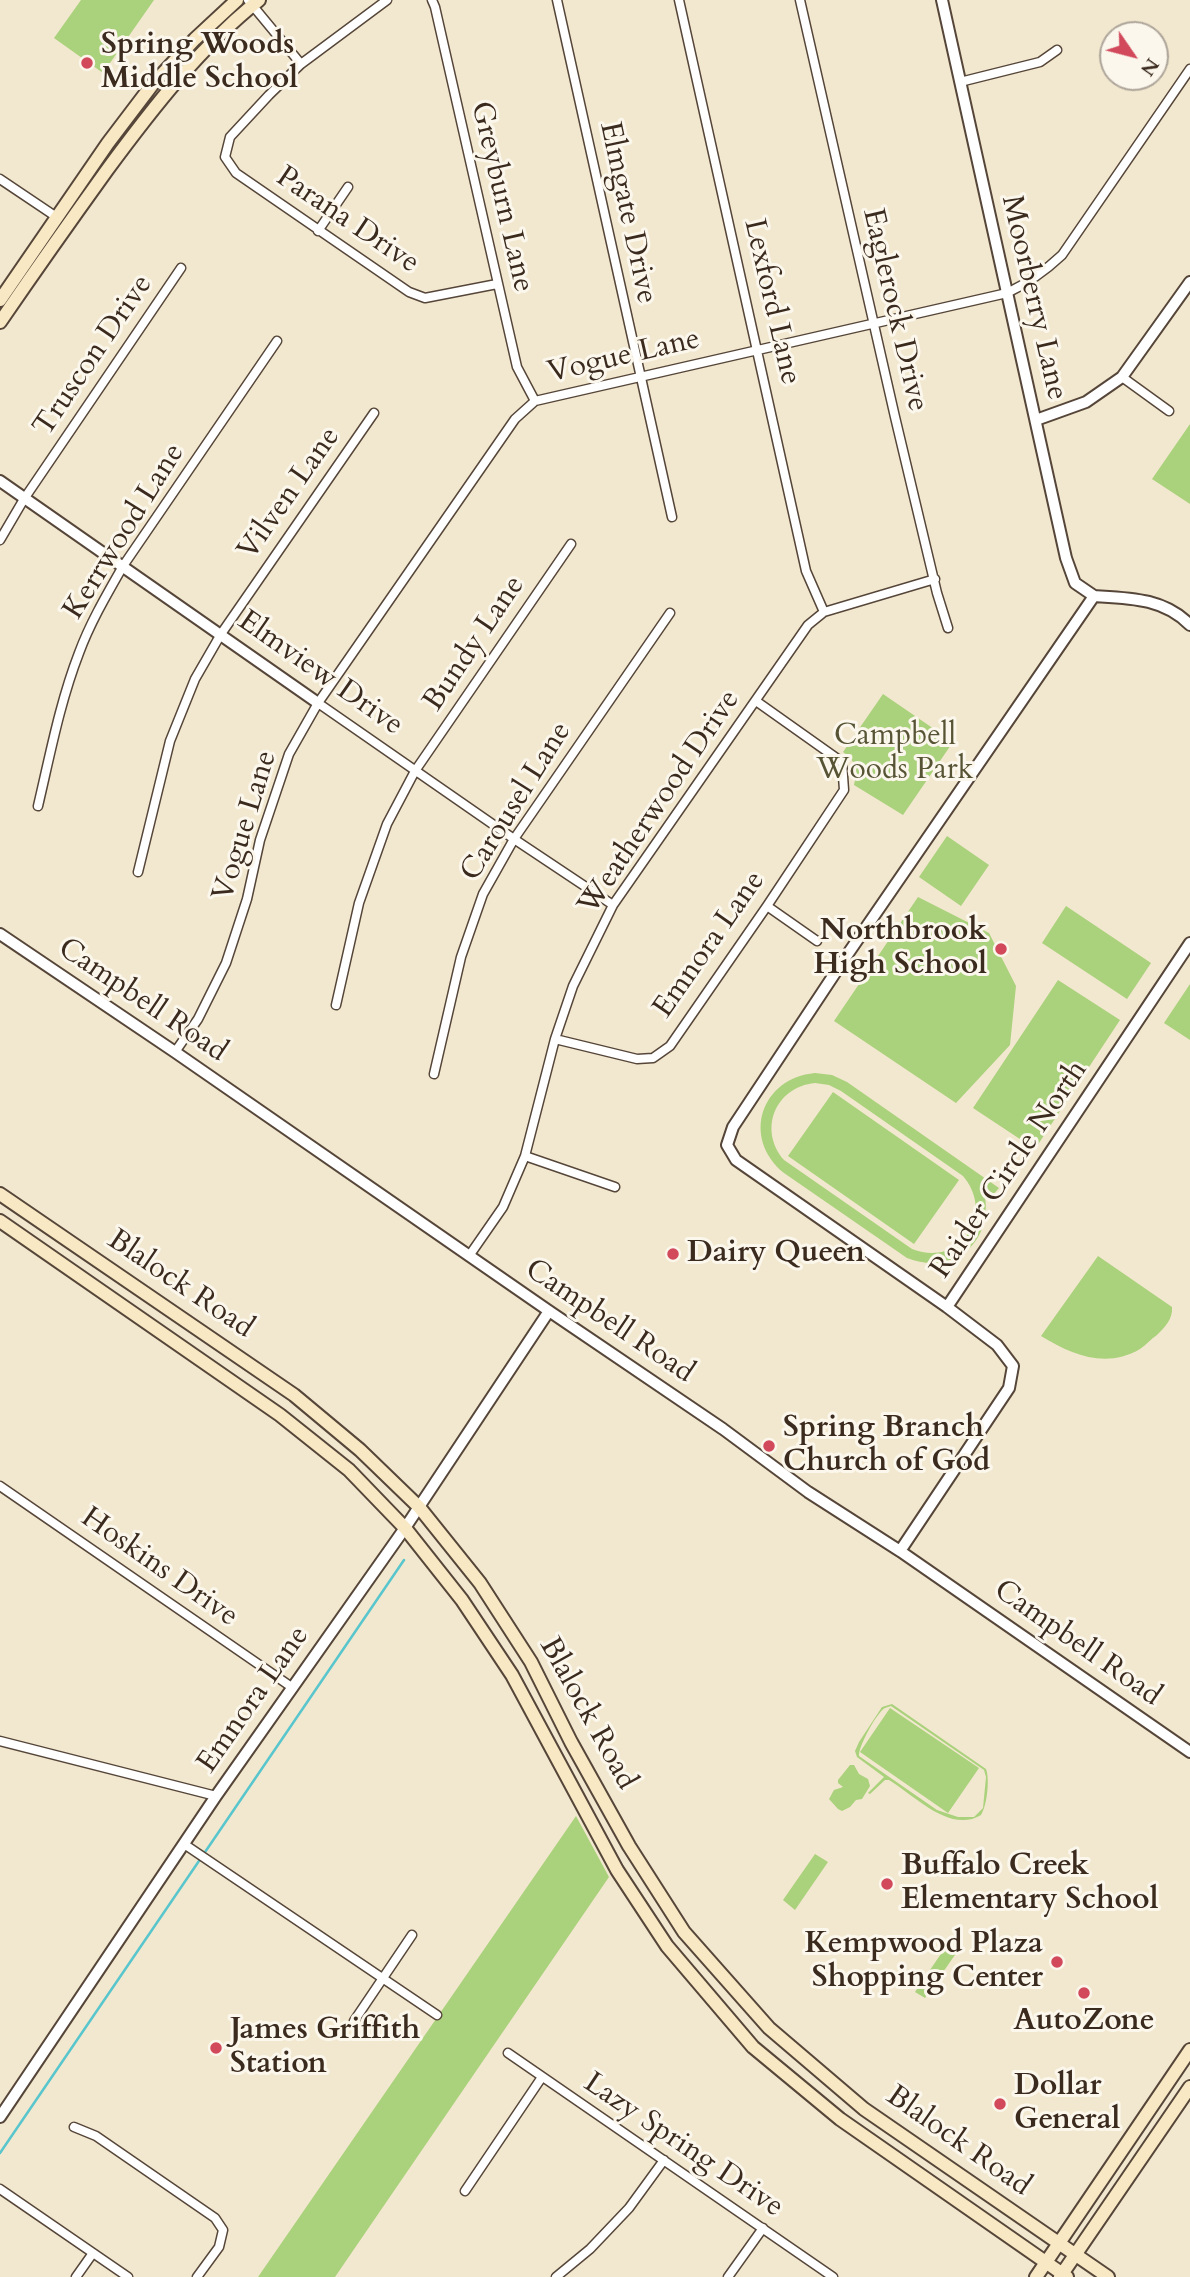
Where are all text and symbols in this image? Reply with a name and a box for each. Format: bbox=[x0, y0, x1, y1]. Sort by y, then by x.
north arrow bbox=[1099, 21, 1169, 91]
place label: Spring Woods Middle School bbox=[101, 28, 298, 98]
text: N bbox=[1134, 53, 1165, 81]
marker: Spring Woods Middle School bbox=[79, 55, 95, 71]
street label: Greyburn Lane bbox=[462, 98, 540, 296]
street label: Elmgate Drive bbox=[590, 119, 664, 307]
street label: Parana Drive bbox=[268, 160, 426, 282]
street label: Moorberry Lane bbox=[992, 192, 1074, 404]
street label: Eaglerock Drive bbox=[853, 205, 935, 415]
street label: Lexford Lane bbox=[734, 216, 808, 388]
street label: Truscon Drive bbox=[27, 268, 161, 444]
street label: Vogue Lane bbox=[544, 322, 704, 392]
street label: Vilven Lane bbox=[231, 421, 349, 567]
street label: Kerrwood Lane bbox=[57, 438, 193, 626]
street label: Bundy Lane bbox=[417, 569, 533, 719]
street label: Elmview Drive bbox=[230, 604, 410, 744]
street label: Weatherwood Drive bbox=[571, 684, 749, 922]
street label: Carousel Lane bbox=[454, 716, 580, 888]
park label: Campbell Woods Park bbox=[816, 719, 974, 790]
street label: Vogue Lane bbox=[206, 747, 286, 905]
street label: Emnora Lane bbox=[646, 865, 774, 1025]
place label: Northbrook High School bbox=[813, 914, 987, 984]
street label: Campbell Road bbox=[51, 931, 233, 1071]
marker: Northbrook High School bbox=[993, 941, 1009, 957]
street label: Raider Circle North bbox=[924, 1054, 1096, 1286]
street label: Blalock Road bbox=[100, 1223, 260, 1347]
place label: Dairy Queen bbox=[687, 1236, 865, 1272]
marker: Dairy Queen bbox=[665, 1246, 681, 1262]
street label: Campbell Road bbox=[518, 1252, 700, 1392]
place label: Spring Branch Church of God bbox=[783, 1411, 990, 1482]
marker: Spring Branch Church of God bbox=[761, 1438, 777, 1454]
street label: Hoskins Drive bbox=[74, 1501, 244, 1635]
street label: Campbell Road bbox=[986, 1573, 1168, 1715]
street label: Emnora Lane bbox=[190, 1620, 318, 1780]
street label: Blalock Road bbox=[530, 1632, 644, 1796]
place label: Buffalo Creek Elementary School bbox=[901, 1849, 1158, 1920]
marker: Buffalo Creek Elementary School bbox=[879, 1876, 895, 1892]
place label: Kempwood Plaza Shopping Center bbox=[804, 1927, 1043, 1997]
marker: Kempwood Plaza Shopping Center bbox=[1049, 1954, 1065, 1970]
marker: AutoZone bbox=[1076, 1985, 1092, 2001]
place label: AutoZone bbox=[1013, 2004, 1155, 2040]
place label: James Griffith Station bbox=[230, 2013, 420, 2084]
marker: James Griffith Station bbox=[208, 2040, 224, 2056]
street label: Lazy Spring Drive bbox=[576, 2066, 790, 2226]
place label: Dollar General bbox=[1014, 2069, 1120, 2140]
street label: Blalock Road bbox=[879, 2079, 1037, 2205]
marker: Dollar General bbox=[992, 2096, 1008, 2112]

